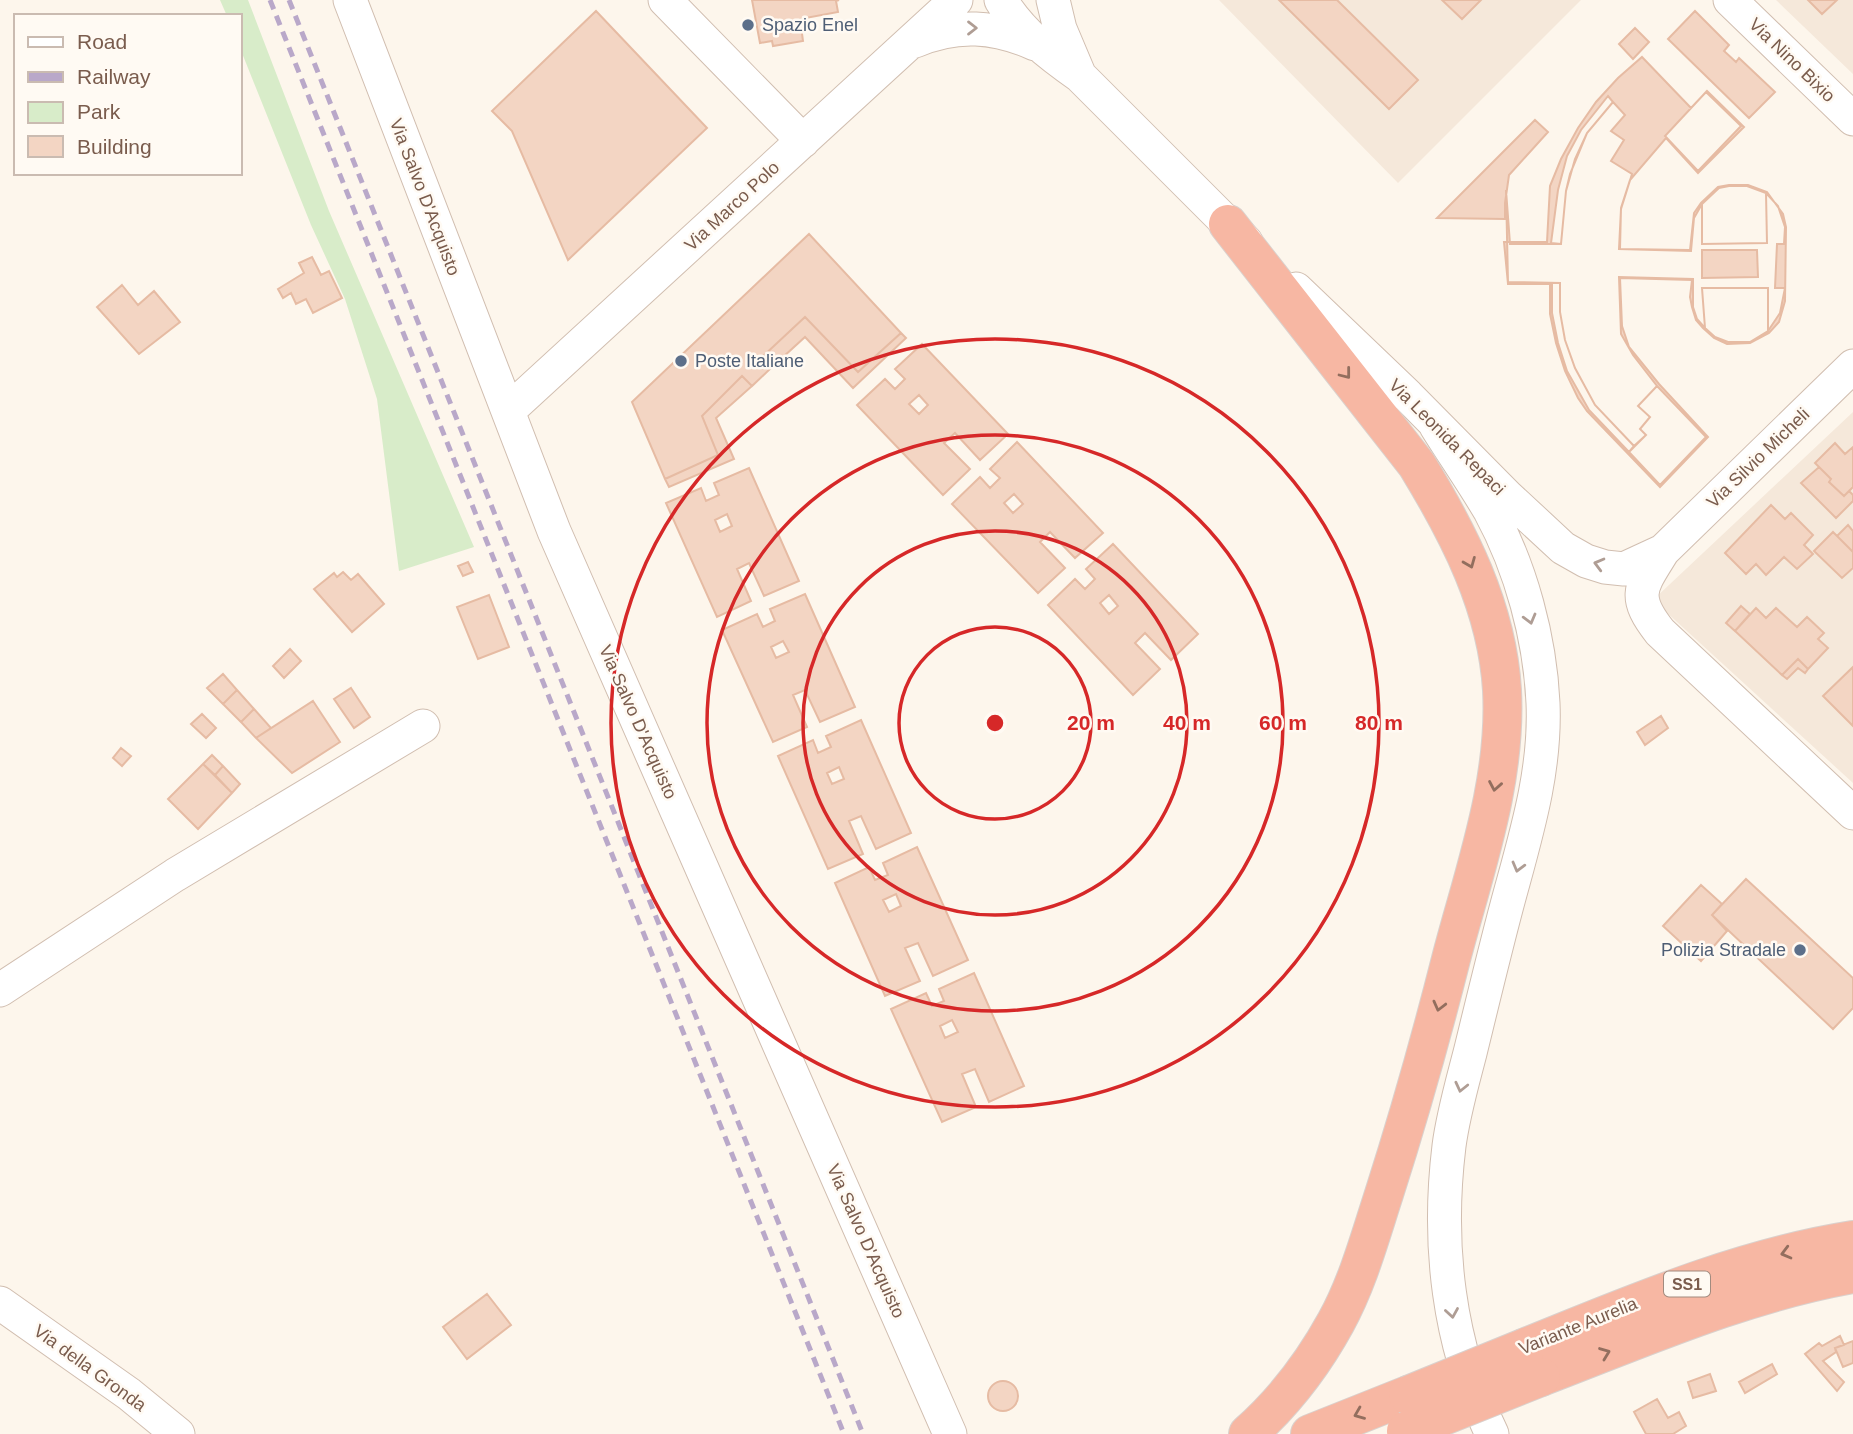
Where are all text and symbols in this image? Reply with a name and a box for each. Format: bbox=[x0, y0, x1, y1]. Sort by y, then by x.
legend bbox=[14, 14, 242, 175]
street label: Via Nino Bixio bbox=[1745, 14, 1839, 106]
place label: Spazio Enel bbox=[762, 15, 858, 35]
marker: Spazio Enel bbox=[740, 17, 756, 33]
one-way arrow bbox=[967, 20, 978, 36]
text: Road bbox=[77, 30, 127, 53]
text: Railway bbox=[77, 65, 151, 88]
text: Park bbox=[77, 100, 121, 123]
street label: Via Salvo D'Acquisto bbox=[386, 116, 464, 278]
text: Building bbox=[77, 135, 152, 158]
street label: Via Marco Polo bbox=[681, 157, 783, 255]
place label: Poste Italiane bbox=[695, 351, 804, 371]
marker: Poste Italiane bbox=[673, 353, 689, 369]
one-way arrow bbox=[1337, 366, 1350, 379]
street label: Via Leonida Repaci bbox=[1385, 375, 1509, 499]
street label: Via Silvio Micheli bbox=[1703, 404, 1813, 512]
one-way arrow bbox=[1462, 556, 1476, 568]
one-way arrow bbox=[1593, 558, 1605, 573]
one-way arrow bbox=[1521, 612, 1536, 624]
street label: Via Salvo D'Acquisto bbox=[595, 642, 681, 802]
centre of rings bbox=[983, 711, 1007, 735]
text: 20 m bbox=[1067, 711, 1115, 734]
text: 40 m bbox=[1163, 711, 1211, 734]
text: 60 m bbox=[1259, 711, 1307, 734]
text: 80 m bbox=[1355, 711, 1403, 734]
one-way arrow bbox=[1488, 780, 1503, 792]
one-way arrow bbox=[1511, 861, 1526, 873]
place label: Polizia Stradale bbox=[1661, 940, 1786, 960]
marker: Polizia Stradale bbox=[1792, 942, 1808, 958]
one-way arrow bbox=[1433, 1000, 1447, 1012]
one-way arrow bbox=[1455, 1081, 1470, 1093]
street label: Via Salvo D'Acquisto bbox=[823, 1161, 909, 1321]
one-way arrow bbox=[1780, 1245, 1792, 1259]
road number: SS1 bbox=[1664, 1272, 1710, 1296]
street label: Variante Aurelia bbox=[1516, 1293, 1641, 1359]
one-way arrow bbox=[1444, 1307, 1459, 1319]
street label: Via della Gronda bbox=[30, 1321, 151, 1416]
one-way arrow bbox=[1598, 1347, 1610, 1361]
one-way arrow bbox=[1354, 1406, 1366, 1420]

